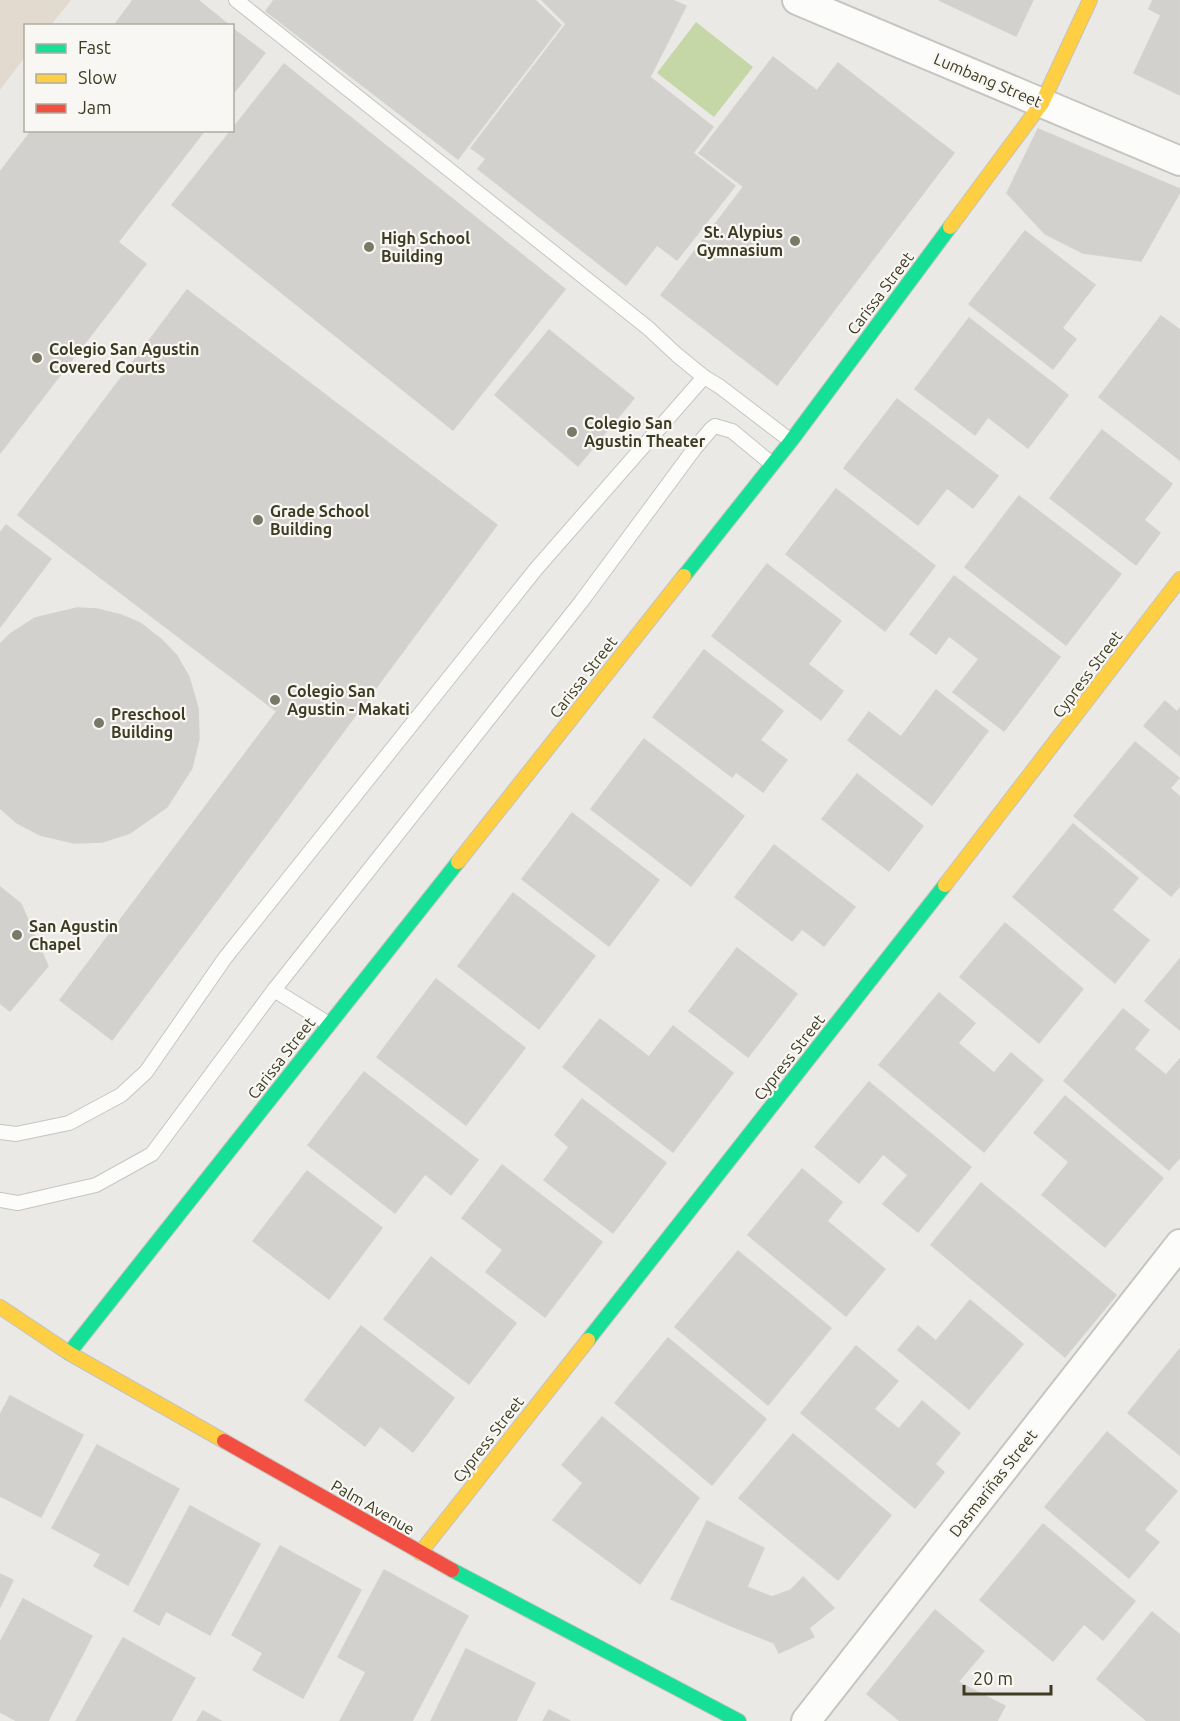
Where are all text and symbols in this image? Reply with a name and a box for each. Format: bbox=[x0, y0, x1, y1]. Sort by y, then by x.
legend bbox=[24, 24, 234, 132]
text: Fast bbox=[78, 37, 111, 57]
street label: Lumbang Street bbox=[931, 49, 1045, 111]
text: Slow bbox=[78, 67, 117, 87]
text: Jam bbox=[78, 97, 112, 117]
place label: St. Alypius Gymnasium bbox=[697, 223, 783, 259]
place label: High School Building bbox=[381, 229, 470, 265]
marker: St. Alypius Gymnasium bbox=[788, 234, 802, 248]
marker: High School Building bbox=[362, 240, 376, 254]
street label: Carissa Street bbox=[843, 248, 917, 338]
place label: Colegio San Agustin Covered Courts bbox=[49, 340, 199, 376]
marker: Colegio San Agustin Covered Courts bbox=[30, 351, 44, 365]
place label: Colegio San Agustin Theater bbox=[584, 414, 706, 450]
marker: Colegio San Agustin Theater bbox=[565, 425, 579, 439]
place label: Grade School Building bbox=[270, 502, 369, 538]
marker: Grade School Building bbox=[251, 513, 265, 527]
street label: Cypress Street bbox=[1049, 626, 1126, 721]
street label: Carissa Street bbox=[546, 632, 621, 721]
place label: Colegio San Agustin - Makati bbox=[287, 682, 410, 718]
marker: Colegio San Agustin - Makati bbox=[268, 693, 282, 707]
place label: Preschool Building bbox=[111, 705, 186, 741]
marker: Preschool Building bbox=[92, 716, 106, 730]
place label: San Agustin Chapel bbox=[29, 917, 118, 953]
marker: San Agustin Chapel bbox=[10, 928, 24, 942]
street label: Cypress Street bbox=[750, 1010, 829, 1104]
street label: Carissa Street bbox=[244, 1013, 319, 1102]
street label: Cypress Street bbox=[449, 1392, 528, 1486]
street label: Dasmariñas Street bbox=[946, 1425, 1041, 1540]
street label: Palm Avenue bbox=[328, 1476, 418, 1538]
scale bar bbox=[964, 1658, 1051, 1696]
text: 20 m bbox=[973, 1668, 1013, 1688]

